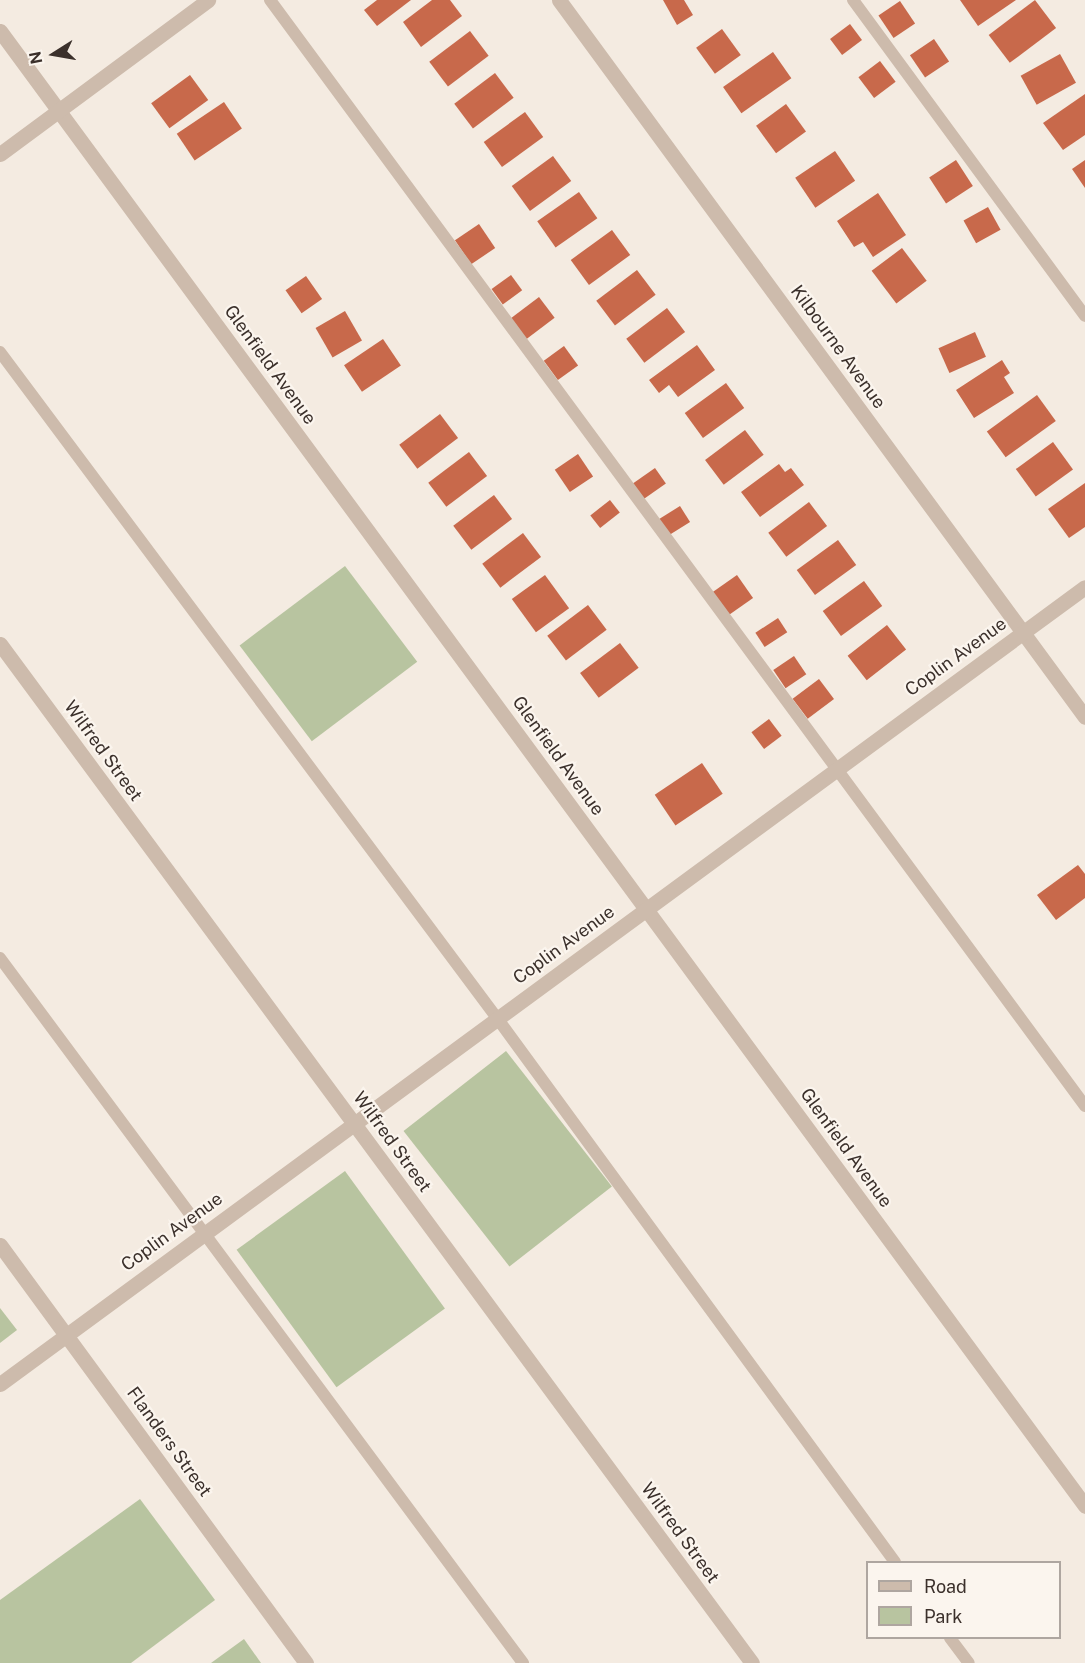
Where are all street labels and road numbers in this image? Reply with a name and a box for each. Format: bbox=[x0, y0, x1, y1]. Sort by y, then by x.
street label: Kilbourne Avenue bbox=[786, 281, 890, 413]
street label: Glenfield Avenue bbox=[219, 301, 321, 429]
street label: Coplin Avenue bbox=[901, 613, 1011, 701]
street label: Glenfield Avenue bbox=[507, 692, 609, 820]
street label: Wilfred Street bbox=[59, 697, 147, 805]
street label: Coplin Avenue bbox=[509, 901, 619, 989]
street label: Glenfield Avenue bbox=[795, 1084, 897, 1212]
street label: Wilfred Street bbox=[348, 1088, 436, 1196]
street label: Coplin Avenue bbox=[117, 1188, 227, 1276]
street label: Flanders Street bbox=[122, 1383, 216, 1501]
street label: Wilfred Street bbox=[636, 1479, 724, 1587]

